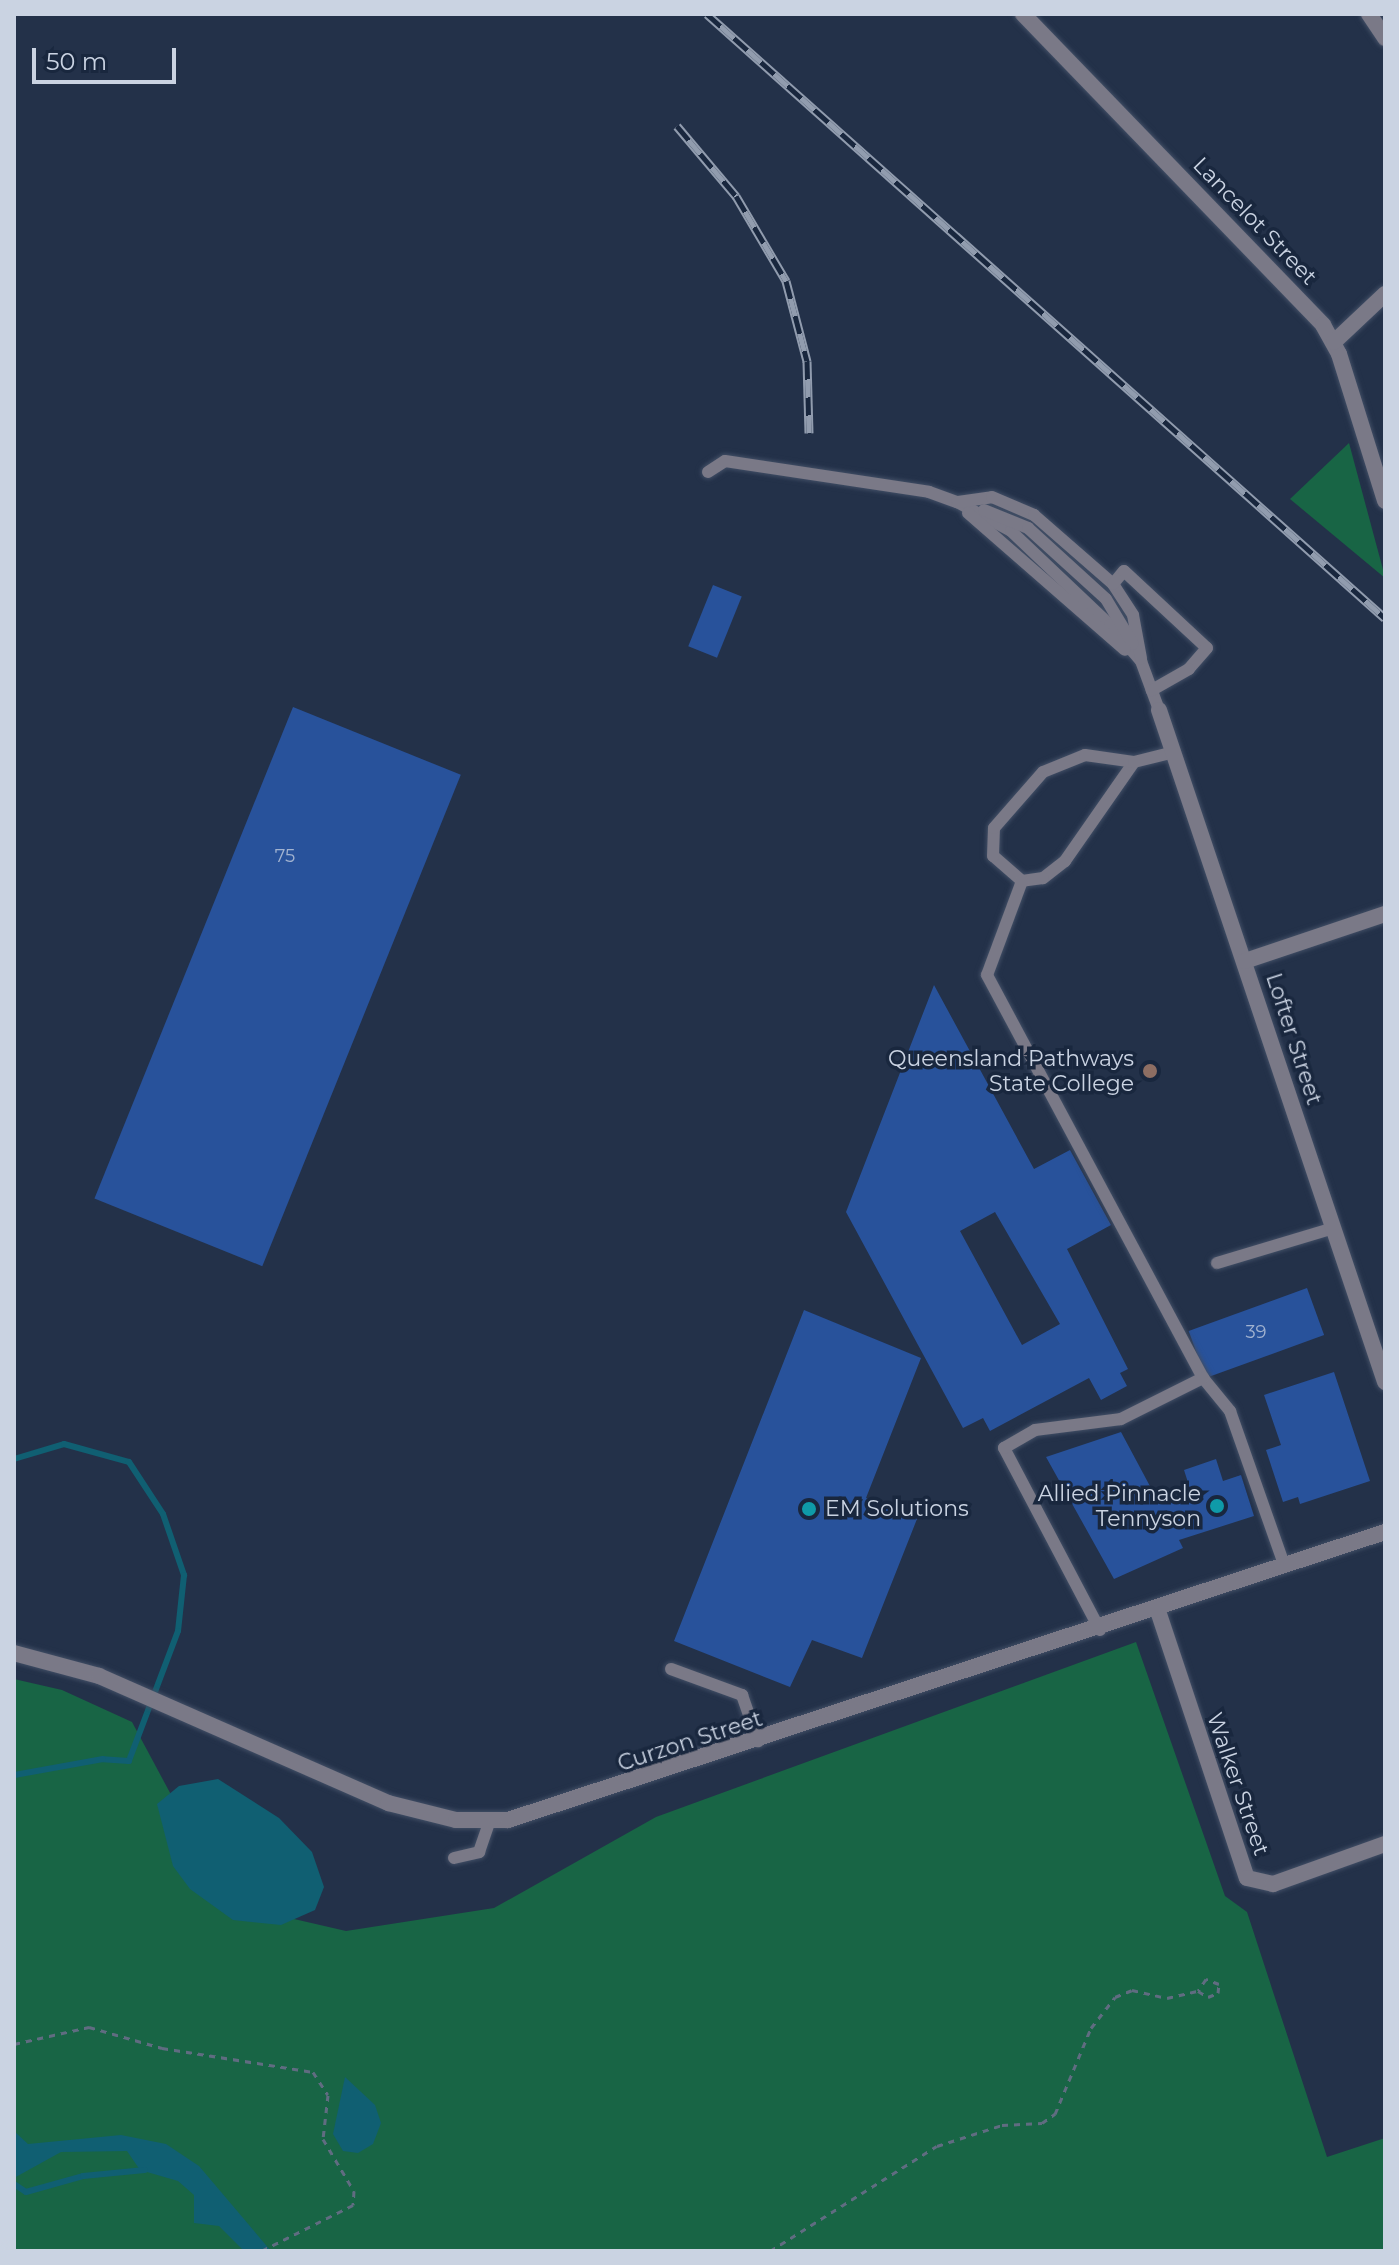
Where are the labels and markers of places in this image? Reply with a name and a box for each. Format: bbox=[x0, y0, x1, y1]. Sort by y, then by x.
place label: Queensland Pathways State College bbox=[888, 1045, 1134, 1096]
marker: Queensland Pathways State College bbox=[1141, 1062, 1159, 1080]
place label: Allied Pinnacle Tennyson bbox=[1038, 1480, 1201, 1532]
place label: EM Solutions bbox=[825, 1496, 969, 1522]
marker: Allied Pinnacle Tennyson bbox=[1208, 1497, 1226, 1515]
marker: EM Solutions bbox=[800, 1500, 818, 1518]

